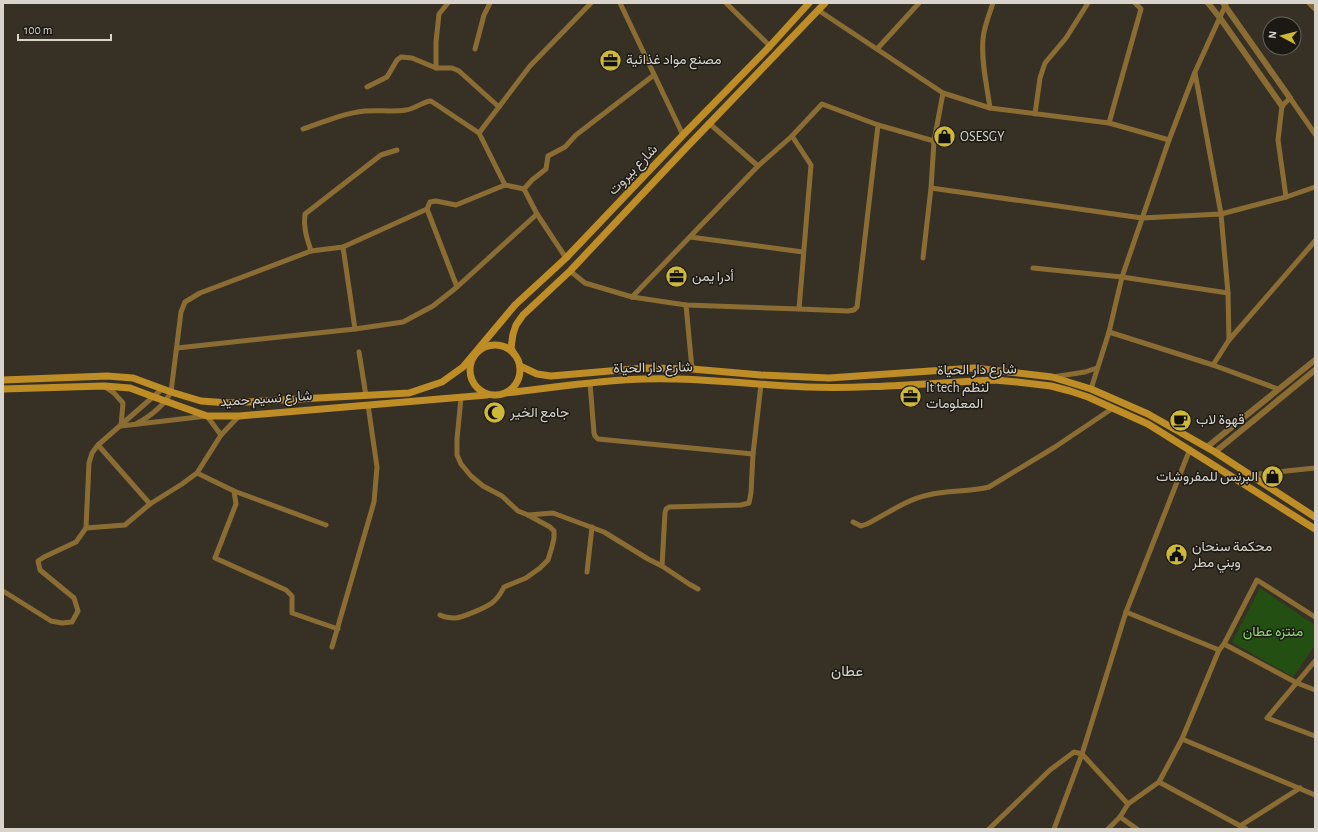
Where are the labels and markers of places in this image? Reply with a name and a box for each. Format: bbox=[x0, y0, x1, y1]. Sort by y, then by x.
office icon: مصنع مواد غذائية bbox=[598, 47, 624, 73]
place label: مصنع مواد غذائية bbox=[626, 53, 722, 70]
shop icon: OSESGY bbox=[932, 124, 958, 150]
place label: OSESGY bbox=[960, 130, 1005, 144]
office icon: أدرا يمن bbox=[664, 264, 690, 290]
place label: أدرا يمن bbox=[692, 269, 734, 285]
place label: It tech لنظم المعلومات bbox=[926, 381, 989, 412]
office icon: It tech لنظم المعلومات bbox=[897, 383, 923, 409]
mosque icon: جامع الخير bbox=[481, 400, 507, 426]
place label: جامع الخير bbox=[509, 406, 569, 423]
cafe icon: قهوة لاب bbox=[1168, 407, 1194, 433]
place label: قهوة لاب bbox=[1196, 413, 1245, 428]
shop icon: البرنس للمفروشات bbox=[1260, 464, 1286, 490]
place label: البرنس للمفروشات bbox=[1156, 470, 1258, 485]
place label: محكمة سنحان وبني مطر bbox=[1191, 540, 1272, 574]
public building icon: محكمة سنحان وبني مطر bbox=[1164, 542, 1190, 568]

